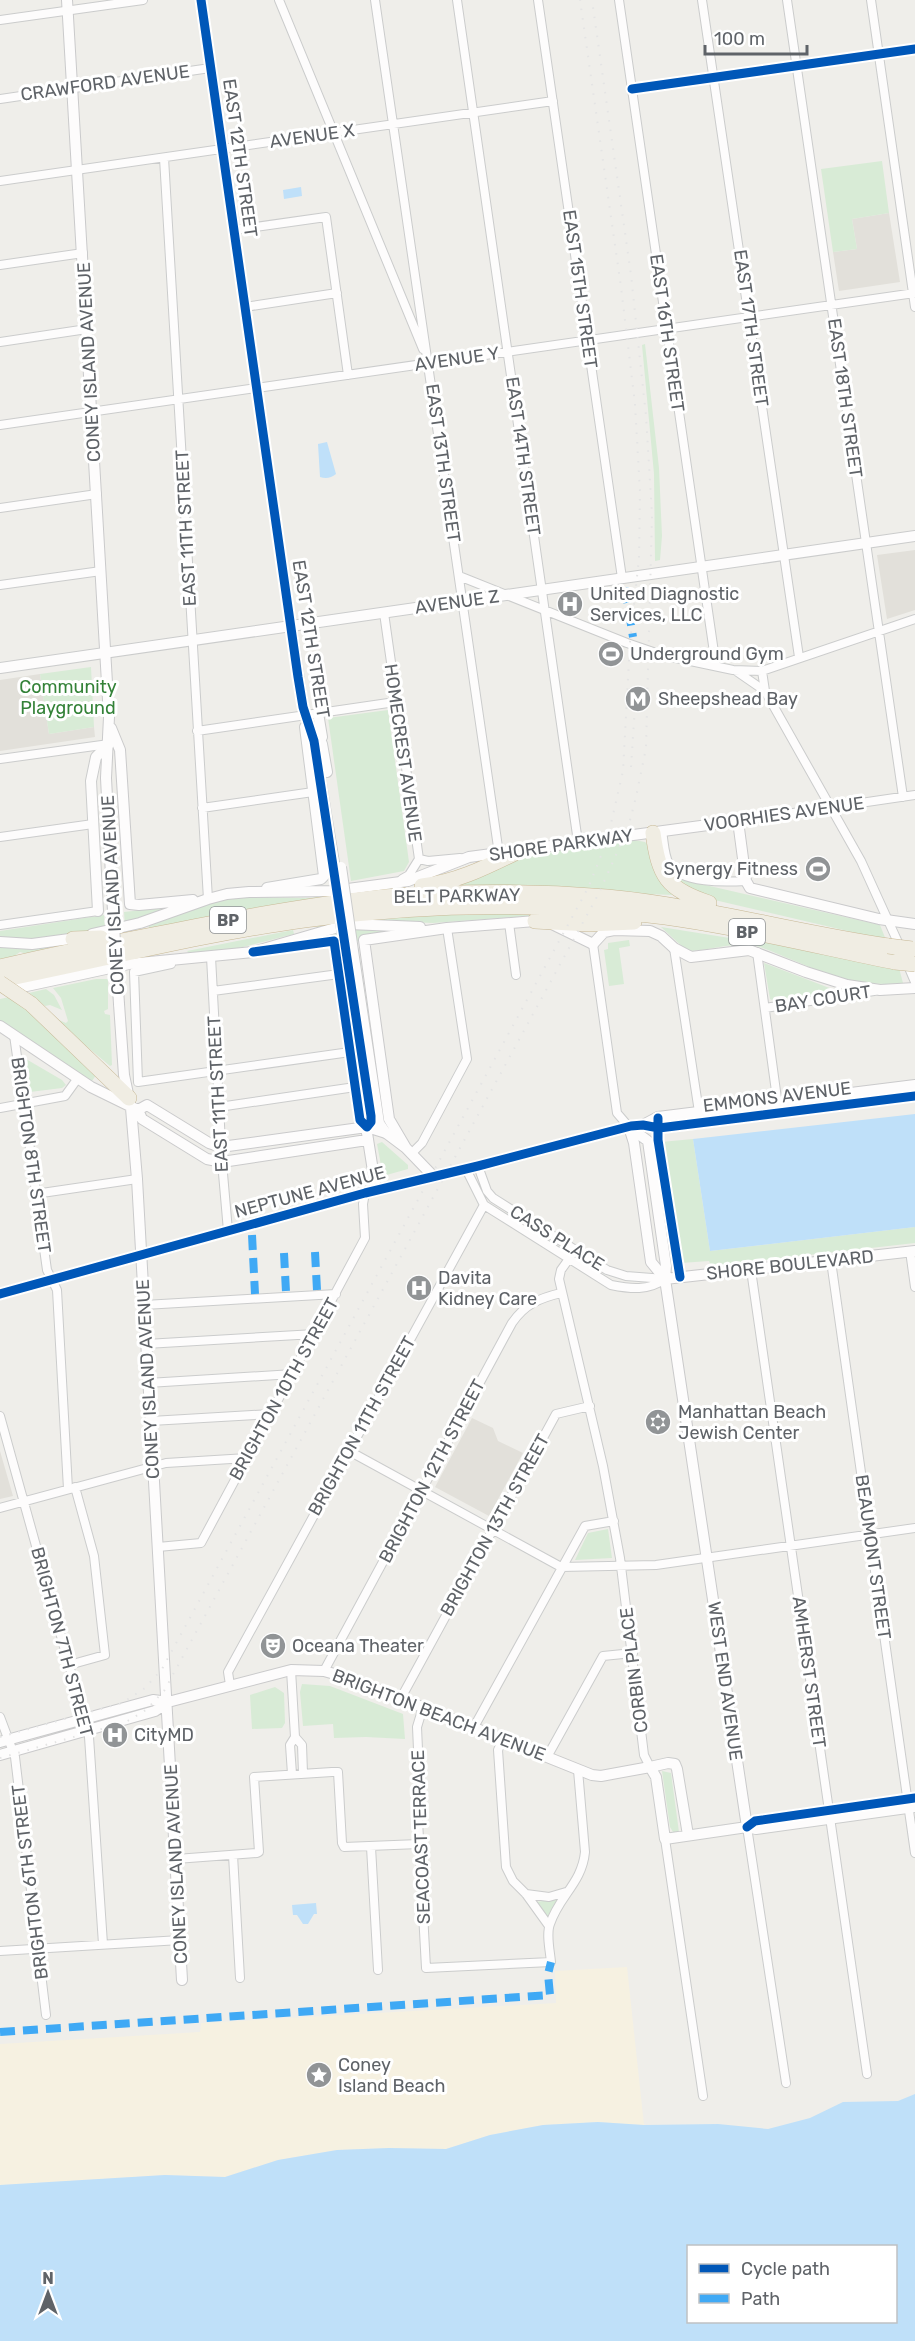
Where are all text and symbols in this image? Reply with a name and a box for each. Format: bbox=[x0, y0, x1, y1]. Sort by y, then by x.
scale bar bbox=[705, 18, 807, 56]
text: 100 m bbox=[714, 28, 765, 50]
street label: CRAWFORD AVENUE bbox=[19, 60, 191, 106]
street label: EAST 12TH STREET bbox=[218, 77, 262, 239]
street label: AVENUE X bbox=[268, 119, 356, 153]
street label: EAST 15TH STREET bbox=[558, 208, 602, 370]
street label: EAST 17TH STREET bbox=[729, 248, 773, 408]
street label: EAST 16TH STREET bbox=[645, 253, 689, 413]
street label: CONEY ISLAND AVENUE bbox=[73, 261, 105, 463]
street label: EAST 18TH STREET bbox=[823, 317, 867, 479]
street label: AVENUE Y bbox=[413, 342, 501, 376]
street label: EAST 14TH STREET bbox=[501, 375, 545, 537]
street label: EAST 13TH STREET bbox=[421, 382, 465, 544]
street label: EAST 11TH STREET bbox=[171, 449, 201, 607]
street label: EAST 12TH STREET bbox=[288, 558, 334, 720]
place label: United Diagnostic Services, LLC bbox=[590, 583, 739, 626]
street label: AVENUE Z bbox=[413, 585, 501, 619]
hospital icon: United Diagnostic Services, LLC bbox=[555, 589, 585, 619]
sports icon: Underground Gym bbox=[596, 639, 626, 669]
place label: Underground Gym bbox=[630, 643, 784, 665]
street label: HOMECREST AVENUE bbox=[380, 662, 426, 844]
park label: Community Playground bbox=[19, 676, 117, 719]
metro station icon: Sheepshead Bay bbox=[623, 684, 653, 714]
place label: Sheepshead Bay bbox=[658, 688, 798, 710]
street label: VOORHIES AVENUE bbox=[703, 792, 865, 836]
street label: CONEY ISLAND AVENUE bbox=[97, 794, 129, 996]
street label: SHORE PARKWAY bbox=[488, 824, 635, 866]
sports icon: Synergy Fitness bbox=[803, 854, 833, 884]
place label: Synergy Fitness bbox=[663, 858, 798, 880]
street label: BELT PARKWAY bbox=[393, 884, 521, 908]
road number: BP bbox=[210, 907, 246, 933]
road number: BP bbox=[729, 919, 765, 945]
street label: BAY COURT bbox=[773, 981, 873, 1017]
street label: EAST 11TH STREET bbox=[203, 1015, 233, 1173]
street label: BRIGHTON 8TH STREET bbox=[6, 1056, 56, 1254]
street label: EMMONS AVENUE bbox=[702, 1077, 852, 1117]
street label: NEPTUNE AVENUE bbox=[232, 1161, 388, 1223]
street label: CASS PLACE bbox=[506, 1200, 608, 1276]
street label: SHORE BOULEVARD bbox=[705, 1245, 875, 1285]
place label: Davita Kidney Care bbox=[438, 1267, 537, 1310]
hospital icon: Davita Kidney Care bbox=[404, 1273, 434, 1303]
street label: CONEY ISLAND AVENUE bbox=[132, 1278, 164, 1480]
street label: BRIGHTON 10TH STREET bbox=[225, 1294, 343, 1484]
street label: BRIGHTON 11TH STREET bbox=[303, 1332, 421, 1520]
street label: BRIGHTON 12TH STREET bbox=[374, 1376, 490, 1566]
place label: Manhattan Beach Jewish Center bbox=[678, 1401, 826, 1444]
synagogue icon: Manhattan Beach Jewish Center bbox=[643, 1407, 673, 1437]
street label: BRIGHTON 13TH STREET bbox=[436, 1430, 554, 1620]
street label: BEAUMONT STREET bbox=[851, 1473, 895, 1641]
street label: BRIGHTON 7TH STREET bbox=[26, 1545, 98, 1739]
street label: AMHERST STREET bbox=[787, 1595, 831, 1749]
street label: WEST END AVENUE bbox=[703, 1600, 747, 1762]
street label: CORBIN PLACE bbox=[615, 1606, 653, 1734]
theatre icon: Oceana Theater bbox=[258, 1631, 288, 1661]
place label: Oceana Theater bbox=[292, 1635, 424, 1657]
street label: BRIGHTON BEACH AVENUE bbox=[329, 1664, 549, 1766]
hospital icon: CityMD bbox=[100, 1720, 130, 1750]
place label: CityMD bbox=[134, 1724, 194, 1746]
street label: SEACOAST TERRACE bbox=[407, 1749, 435, 1925]
street label: CONEY ISLAND AVENUE bbox=[160, 1763, 192, 1965]
street label: BRIGHTON 6TH STREET bbox=[7, 1783, 53, 1981]
place label: Coney Island Beach bbox=[338, 2054, 445, 2097]
place icon: Coney Island Beach bbox=[304, 2060, 334, 2090]
legend bbox=[687, 2245, 897, 2323]
text: Cycle path bbox=[741, 2258, 830, 2280]
north arrow bbox=[18, 2263, 78, 2323]
text: N bbox=[42, 2269, 54, 2288]
text: Path bbox=[741, 2288, 780, 2310]

